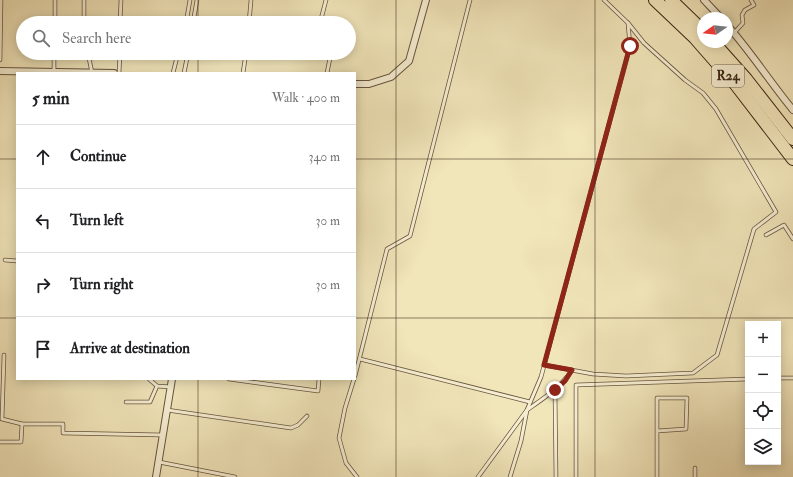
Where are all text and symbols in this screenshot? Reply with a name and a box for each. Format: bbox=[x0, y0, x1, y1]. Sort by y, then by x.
north arrow bbox=[697, 12, 733, 48]
search box bbox=[16, 16, 356, 60]
icon: search bbox=[30, 27, 52, 49]
text: Search here bbox=[62, 29, 131, 48]
route start bbox=[621, 37, 639, 55]
road number: R24 bbox=[712, 65, 744, 87]
text: 5 min bbox=[32, 88, 70, 109]
text: Walk · 400 m bbox=[272, 90, 340, 106]
icon: ahead bbox=[32, 146, 54, 168]
text: Continue bbox=[70, 147, 126, 166]
text: 340 m bbox=[309, 149, 340, 165]
icon: left bbox=[32, 210, 54, 232]
text: Turn left bbox=[70, 211, 124, 230]
text: 30 m bbox=[316, 213, 340, 229]
icon: right bbox=[32, 274, 54, 296]
text: Turn right bbox=[70, 275, 133, 294]
text: 30 m bbox=[316, 277, 340, 293]
map controls bbox=[745, 321, 781, 465]
button: + bbox=[745, 321, 781, 357]
icon: arrive bbox=[32, 338, 54, 360]
text: Arrive at destination bbox=[70, 339, 190, 358]
button: − bbox=[745, 357, 781, 393]
route end bbox=[546, 381, 564, 399]
button: locate bbox=[745, 393, 781, 429]
button: layers bbox=[745, 429, 781, 465]

